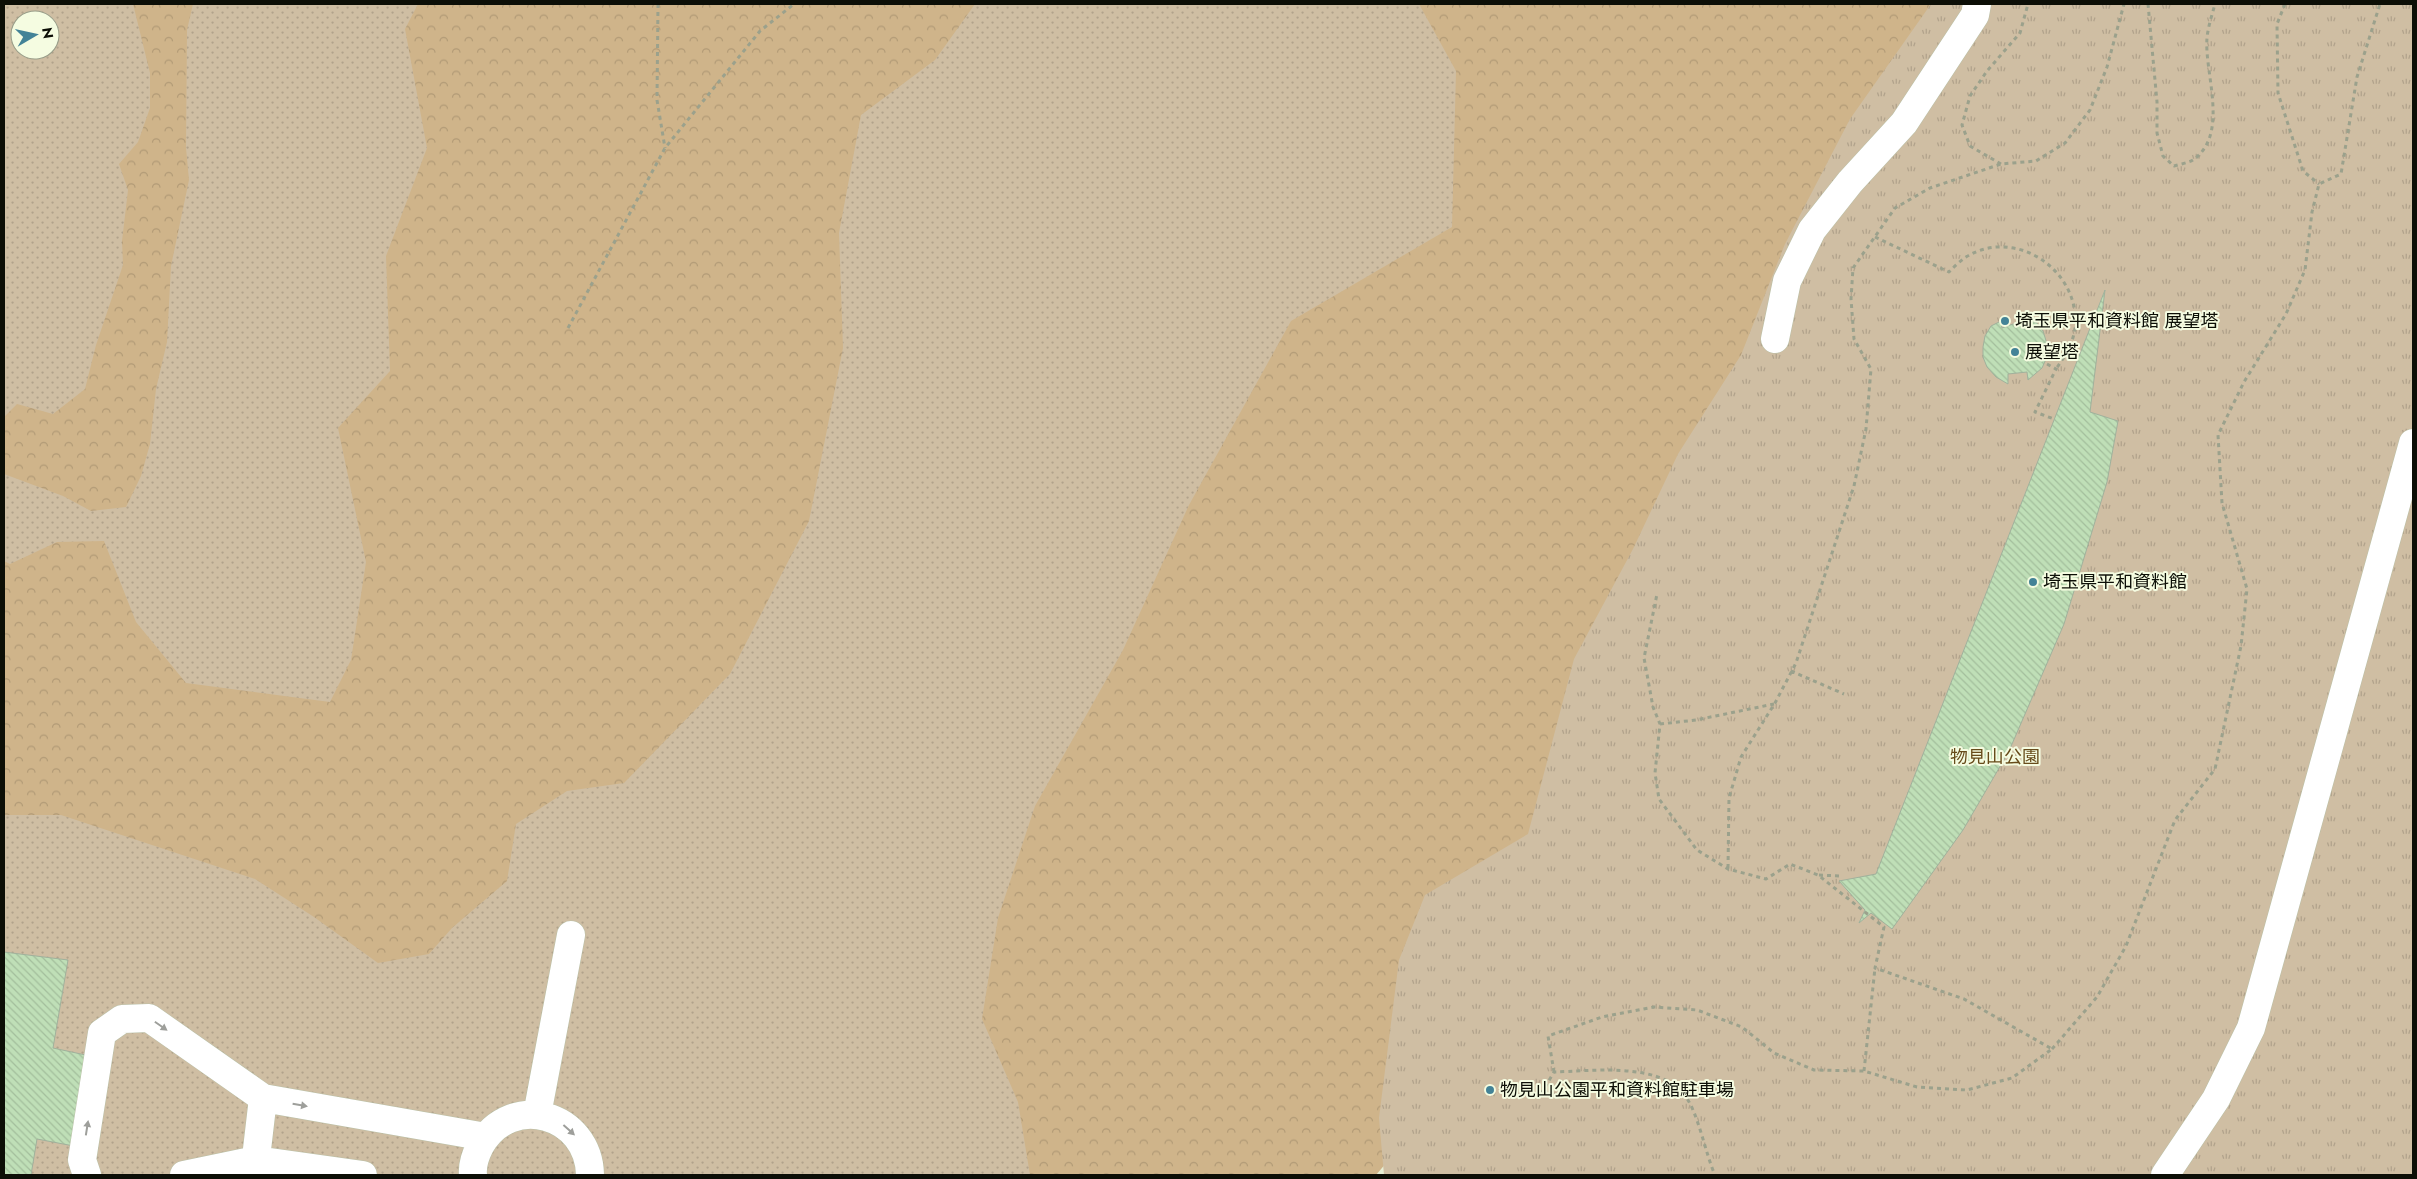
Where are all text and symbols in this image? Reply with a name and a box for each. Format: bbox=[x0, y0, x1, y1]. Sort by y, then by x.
north arrow bbox=[10, 10, 60, 60]
text: N bbox=[37, 26, 59, 40]
place label: 埼玉県平和資料館 展望塔 bbox=[2015, 308, 2218, 334]
marker: 埼玉県平和資料館 展望塔 bbox=[1999, 315, 2011, 327]
place label: 展望塔 bbox=[2025, 339, 2079, 365]
marker: 展望塔 bbox=[2009, 346, 2021, 358]
place label: 埼玉県平和資料館 bbox=[2043, 569, 2187, 595]
marker: 埼玉県平和資料館 bbox=[2027, 576, 2039, 588]
park label: 物見山公園 bbox=[1950, 744, 2040, 770]
one-way arrow bbox=[154, 1021, 168, 1031]
place label: 物見山公園平和資料館駐車場 bbox=[1500, 1077, 1734, 1103]
marker: 物見山公園平和資料館駐車場 bbox=[1484, 1084, 1496, 1096]
one-way arrow bbox=[293, 1101, 309, 1109]
one-way arrow bbox=[83, 1119, 91, 1135]
one-way arrow bbox=[563, 1125, 576, 1136]

